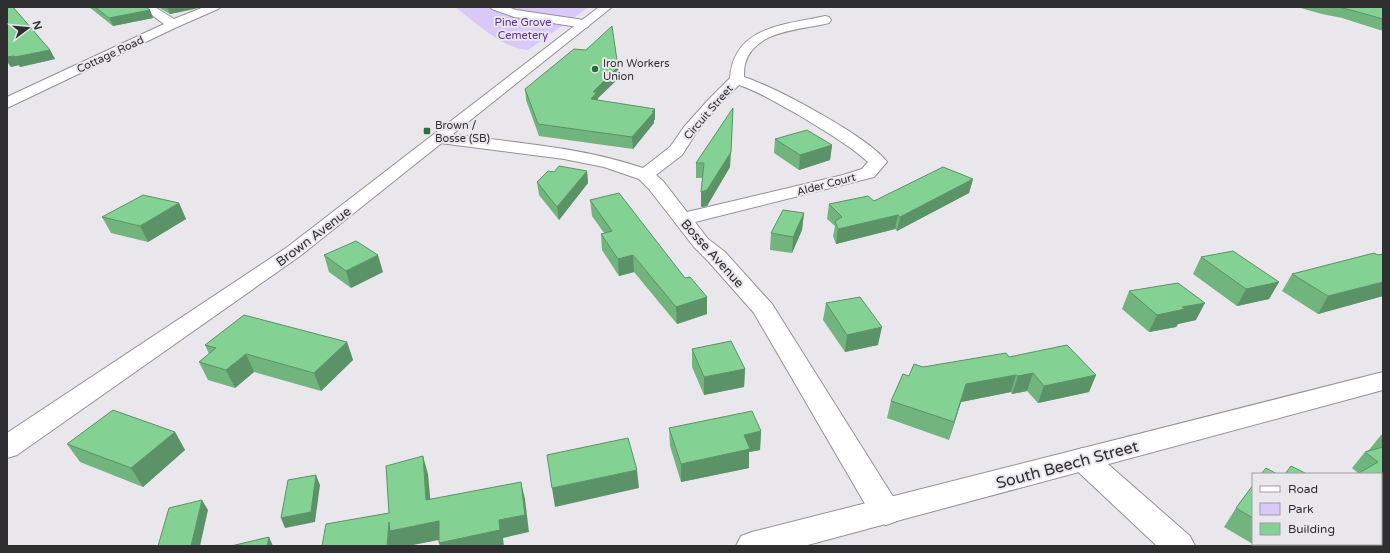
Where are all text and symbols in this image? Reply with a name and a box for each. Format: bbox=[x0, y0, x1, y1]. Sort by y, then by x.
north arrow bbox=[8, 8, 48, 48]
park label: Pine Grove Cemetery bbox=[495, 16, 551, 42]
text: N bbox=[30, 19, 45, 31]
street label: Cottage Road bbox=[75, 33, 146, 76]
place label: Iron Workers Union bbox=[603, 57, 669, 83]
marker: Iron Workers Union bbox=[590, 64, 600, 74]
street label: Circuit Street bbox=[681, 82, 736, 142]
place label: Brown / Bosse (SB) bbox=[435, 119, 490, 145]
marker: Brown / Bosse (SB) bbox=[422, 126, 432, 136]
street label: Alder Court bbox=[795, 170, 857, 199]
street label: Brown Avenue bbox=[273, 203, 354, 270]
street label: Bosse Avenue bbox=[677, 216, 747, 291]
street label: South Beech Street bbox=[994, 436, 1141, 494]
legend bbox=[1252, 473, 1382, 545]
text: Road bbox=[1288, 482, 1318, 496]
text: Park bbox=[1288, 502, 1314, 516]
text: Building bbox=[1288, 522, 1335, 536]

